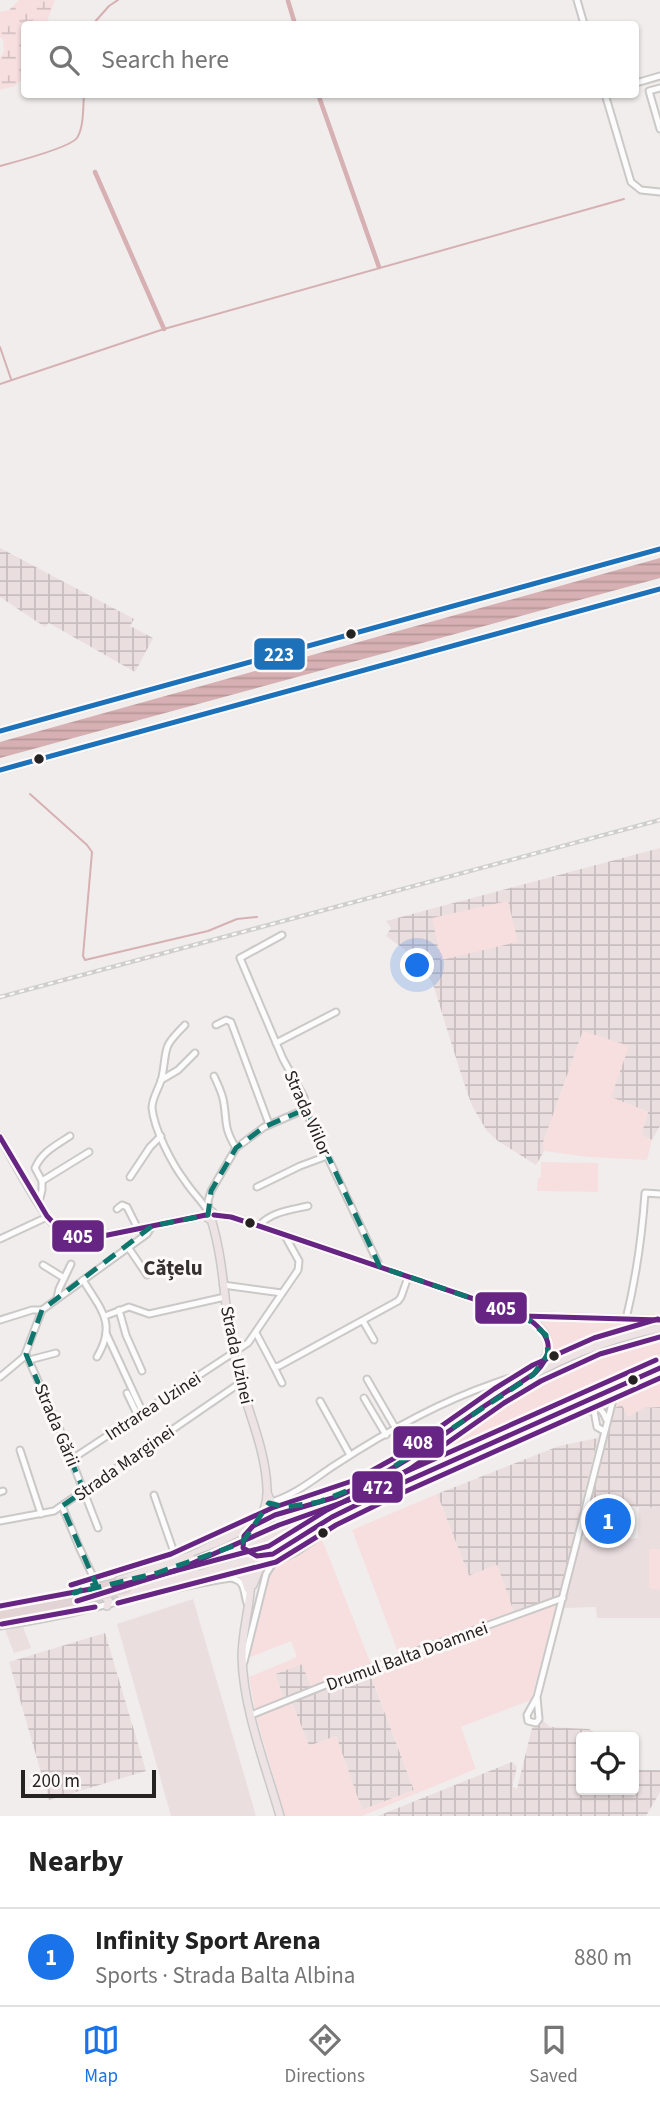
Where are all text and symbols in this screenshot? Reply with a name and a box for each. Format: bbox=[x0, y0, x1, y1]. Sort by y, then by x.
search box bbox=[21, 21, 639, 98]
icon: search bbox=[45, 41, 83, 79]
text: Search here bbox=[101, 41, 229, 78]
unlabelled marker bbox=[344, 627, 358, 641]
line badge: 223 bbox=[253, 637, 306, 671]
text: 223 bbox=[264, 642, 294, 669]
unlabelled marker bbox=[32, 752, 46, 766]
your location bbox=[400, 948, 434, 982]
street label: Strada Viilor bbox=[278, 1066, 338, 1161]
unlabelled marker bbox=[243, 1216, 257, 1230]
line badge: 405 bbox=[51, 1219, 105, 1253]
text: 405 bbox=[63, 1224, 93, 1251]
district label: Cățelu bbox=[143, 1253, 203, 1283]
line badge: 405 bbox=[474, 1291, 528, 1325]
text: 405 bbox=[486, 1296, 516, 1323]
street label: Strada Uzinei bbox=[214, 1304, 259, 1406]
unlabelled marker bbox=[547, 1349, 561, 1363]
street label: Intrarea Uzinei bbox=[100, 1366, 206, 1447]
unlabelled marker bbox=[626, 1373, 640, 1387]
street label: Strada Gării bbox=[28, 1380, 85, 1471]
street label: Strada Marginei bbox=[69, 1419, 180, 1507]
line badge: 408 bbox=[392, 1425, 445, 1459]
text: 408 bbox=[403, 1430, 433, 1457]
line badge: 472 bbox=[351, 1470, 404, 1504]
text: 472 bbox=[363, 1475, 393, 1502]
pin: 1 bbox=[585, 1495, 631, 1547]
unlabelled marker bbox=[316, 1526, 330, 1540]
street label: Drumul Balta Doamnei bbox=[323, 1616, 492, 1697]
map controls bbox=[576, 1732, 639, 1795]
button: locate bbox=[576, 1732, 639, 1795]
scale bar bbox=[21, 1767, 156, 1799]
text: 200 m bbox=[32, 1768, 80, 1795]
text: Nearby bbox=[28, 1840, 123, 1883]
text: Infinity Sport Arena bbox=[95, 1922, 321, 1959]
text: 1 bbox=[45, 1941, 57, 1974]
text: 880 m bbox=[574, 1941, 632, 1974]
text: Sports · Strada Balta Albina bbox=[95, 1959, 355, 1992]
tab: Map bbox=[82, 2021, 120, 2090]
tab: Directions bbox=[285, 2021, 365, 2090]
tab: Saved bbox=[529, 2021, 578, 2090]

